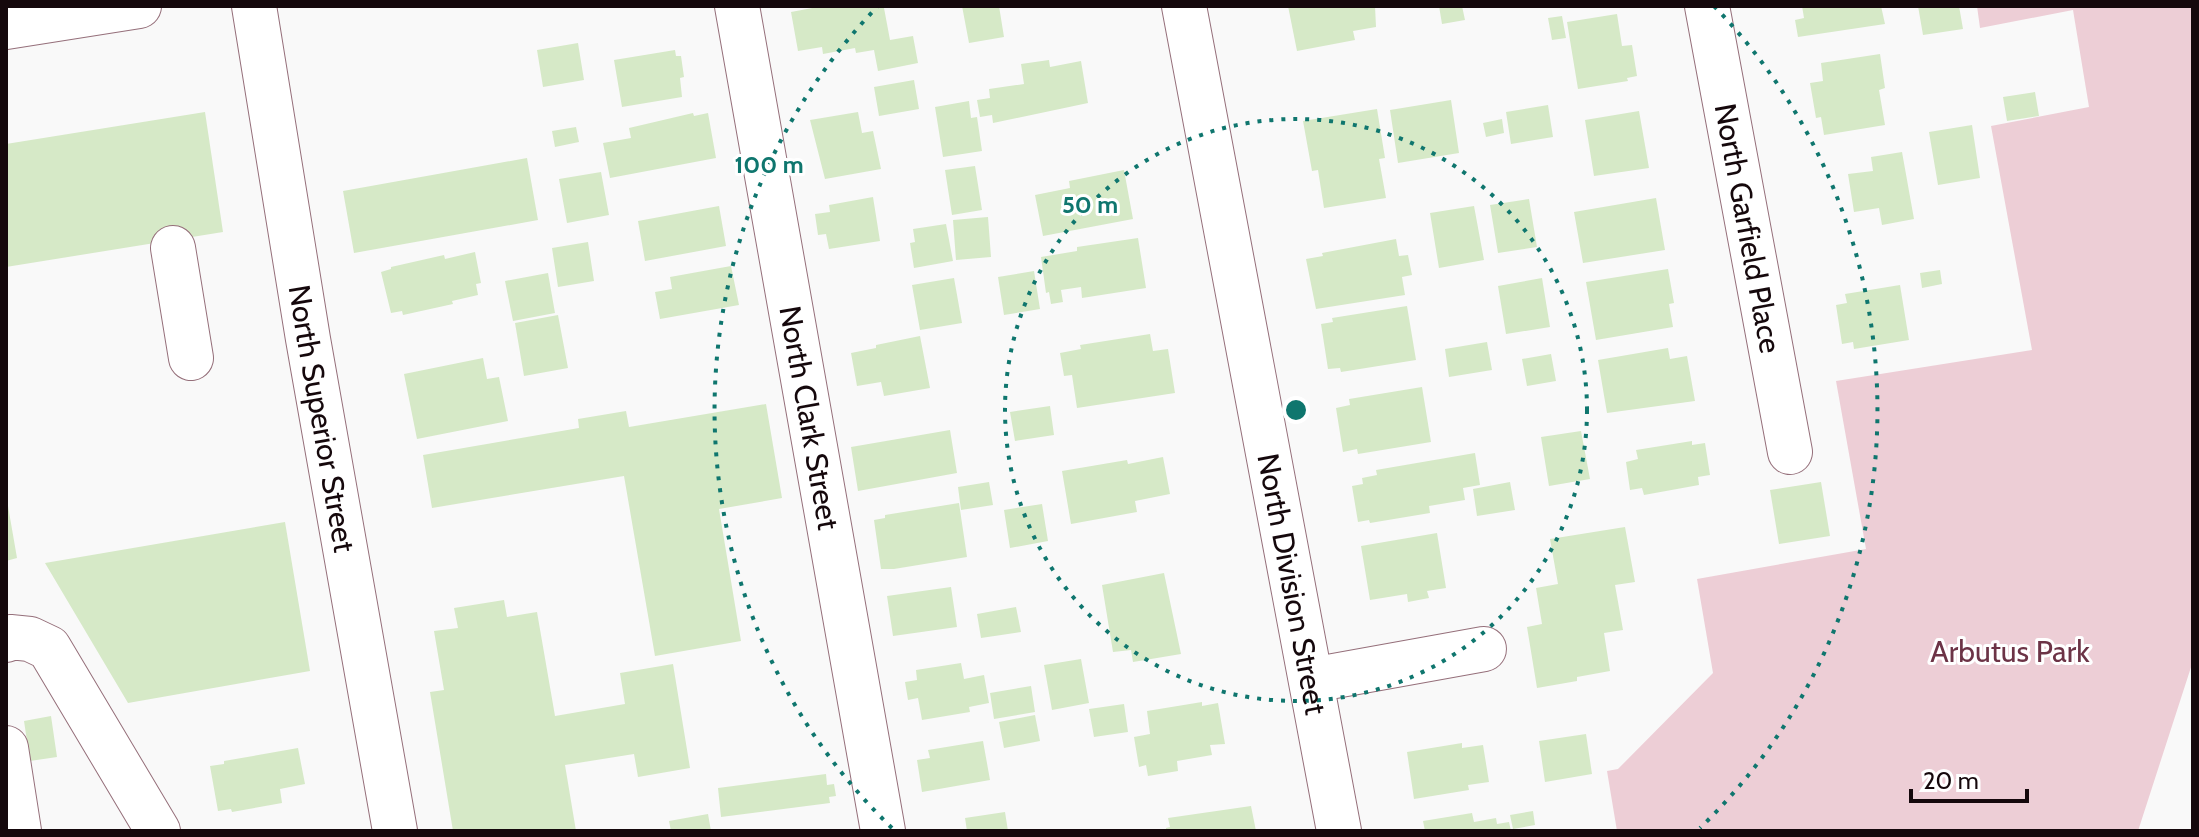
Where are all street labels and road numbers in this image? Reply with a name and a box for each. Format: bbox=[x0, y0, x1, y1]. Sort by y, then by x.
street label: North Garfield Place bbox=[1707, 100, 1790, 356]
street label: North Superior Street bbox=[281, 282, 364, 555]
street label: North Clark Street bbox=[772, 303, 848, 532]
street label: North Division Street bbox=[1250, 450, 1335, 718]

